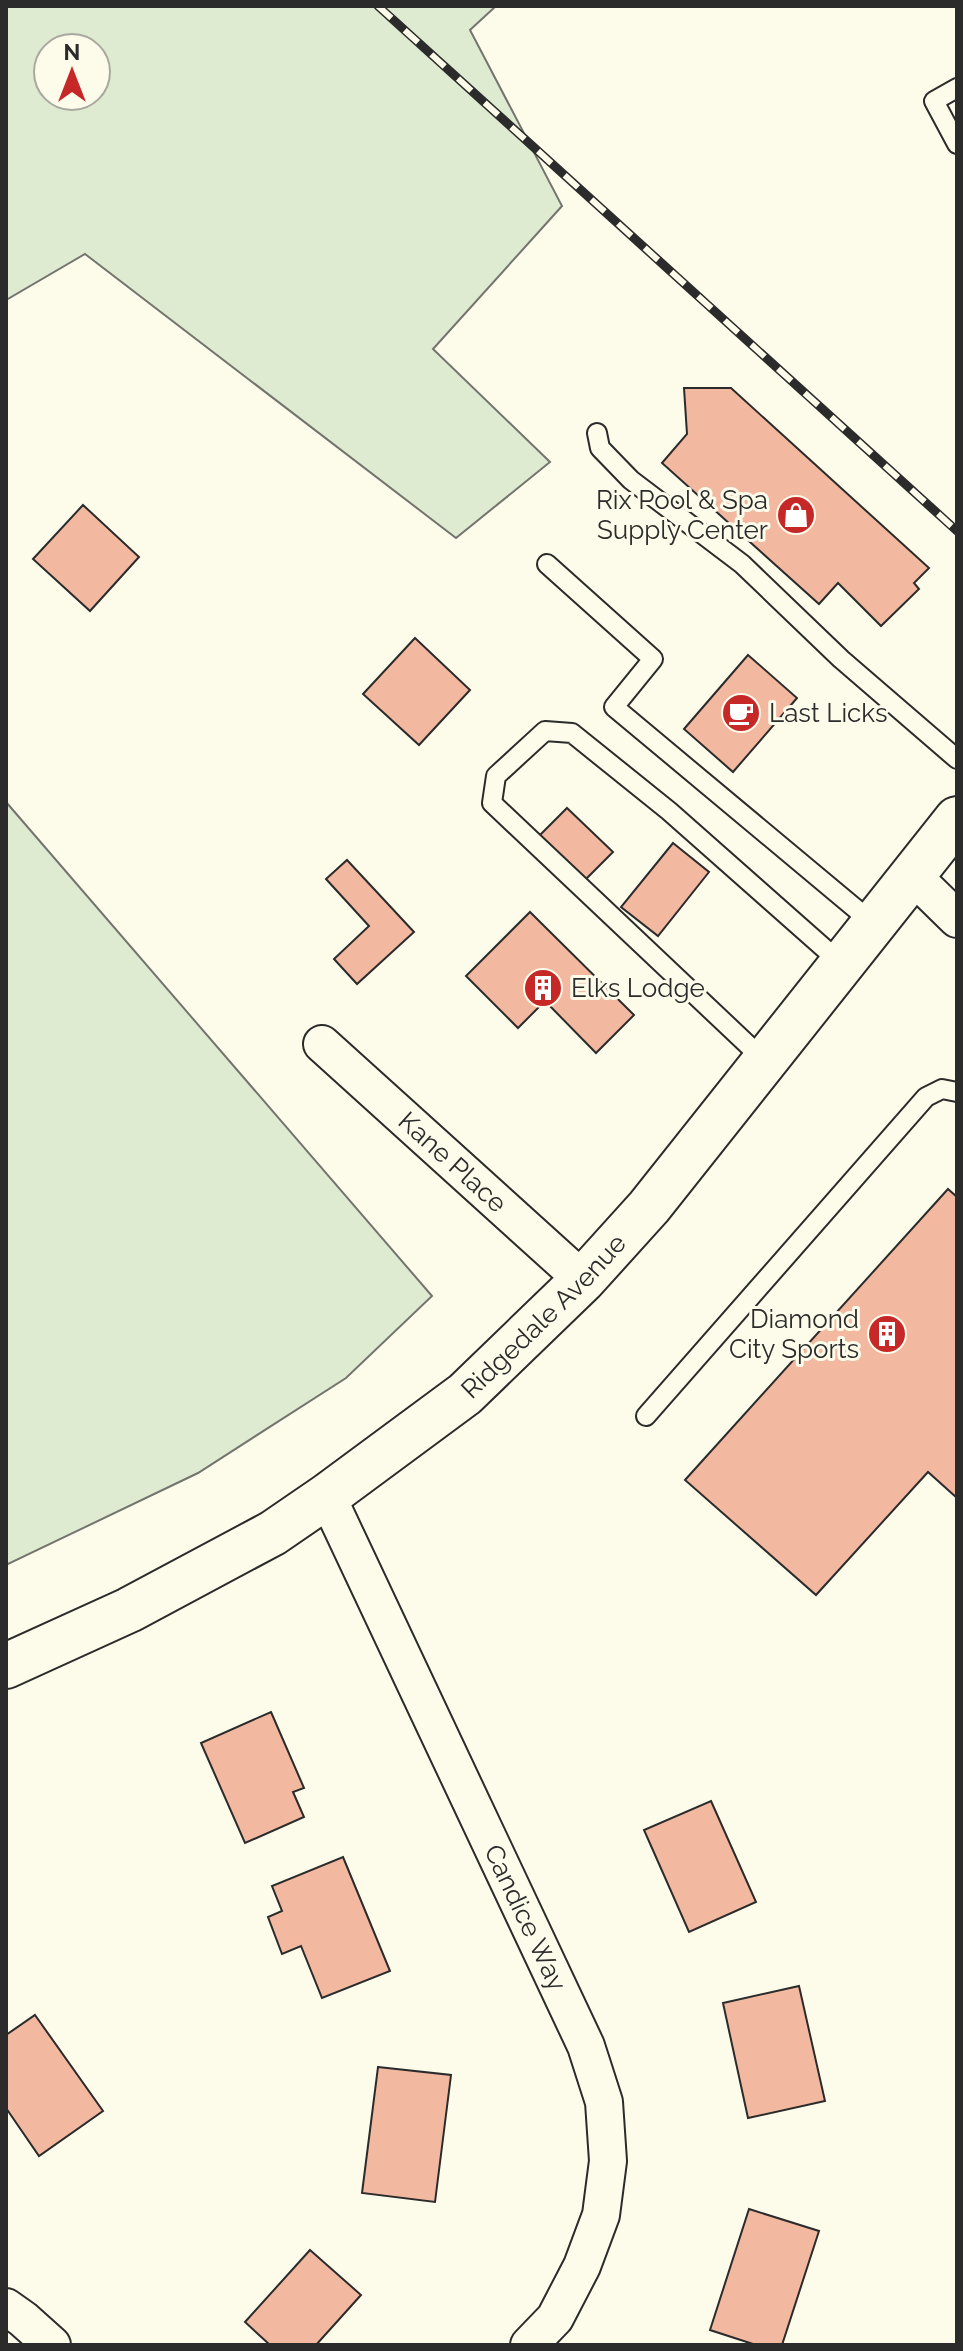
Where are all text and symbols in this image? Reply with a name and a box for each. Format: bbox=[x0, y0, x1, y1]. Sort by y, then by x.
north arrow bbox=[32, 32, 112, 112]
text: N bbox=[64, 39, 80, 65]
place label: Rix Pool & Spa Supply Center bbox=[596, 485, 768, 545]
shop icon: Rix Pool & Spa Supply Center bbox=[775, 494, 817, 536]
cafe icon: Last Licks bbox=[720, 692, 762, 734]
place label: Last Licks bbox=[769, 698, 888, 728]
building icon: Elks Lodge bbox=[522, 967, 564, 1009]
place label: Elks Lodge bbox=[571, 973, 705, 1003]
street label: Kane Place bbox=[392, 1106, 513, 1218]
street label: Ridgedale Avenue bbox=[455, 1228, 632, 1404]
place label: Diamond City Sports bbox=[729, 1304, 859, 1364]
building icon: Diamond City Sports bbox=[866, 1313, 908, 1355]
street label: Candice Way bbox=[478, 1840, 573, 1995]

